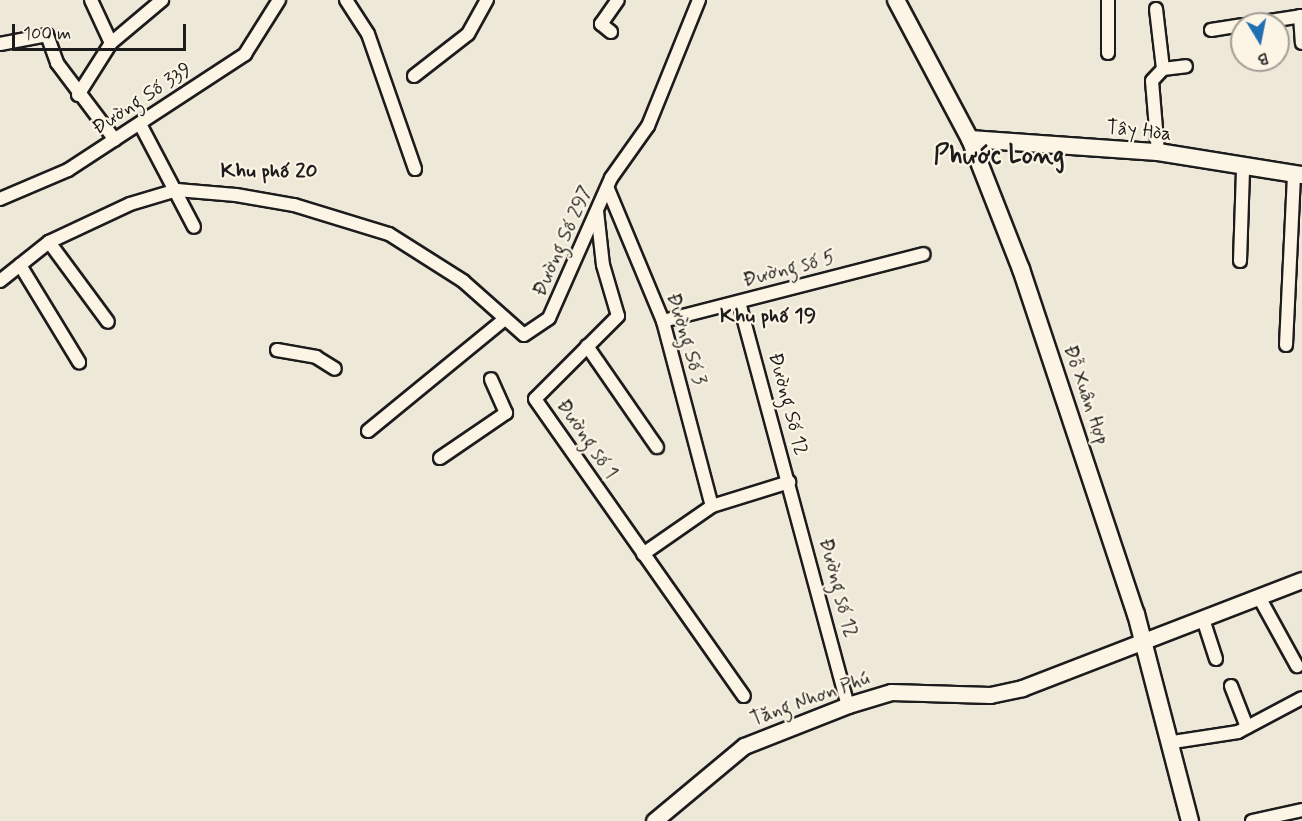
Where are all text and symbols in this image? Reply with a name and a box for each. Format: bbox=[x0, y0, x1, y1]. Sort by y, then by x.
scale bar bbox=[15, 12, 189, 50]
north arrow bbox=[1230, 12, 1290, 72]
text: 100 m bbox=[23, 22, 71, 46]
text: B bbox=[1256, 47, 1270, 69]
street label: Đường Số 339 bbox=[88, 58, 196, 140]
street label: Tây Hòa bbox=[1104, 116, 1174, 146]
district label: Phước Long bbox=[934, 141, 1064, 173]
district label: Khu phố 20 bbox=[220, 158, 318, 184]
street label: Đường Số 297 bbox=[528, 182, 598, 300]
street label: Đường số 5 bbox=[740, 245, 838, 293]
street label: Đường Số 3 bbox=[661, 290, 711, 388]
district label: Khu phố 19 bbox=[719, 303, 817, 329]
street label: Đỗ Xuân Hợp bbox=[1057, 341, 1115, 449]
street label: Đường Số 12 bbox=[763, 350, 813, 458]
street label: Đường số 1 bbox=[551, 394, 623, 484]
street label: Đường số 12 bbox=[813, 535, 863, 641]
street label: Tăng Nhơn Phú bbox=[746, 666, 874, 732]

